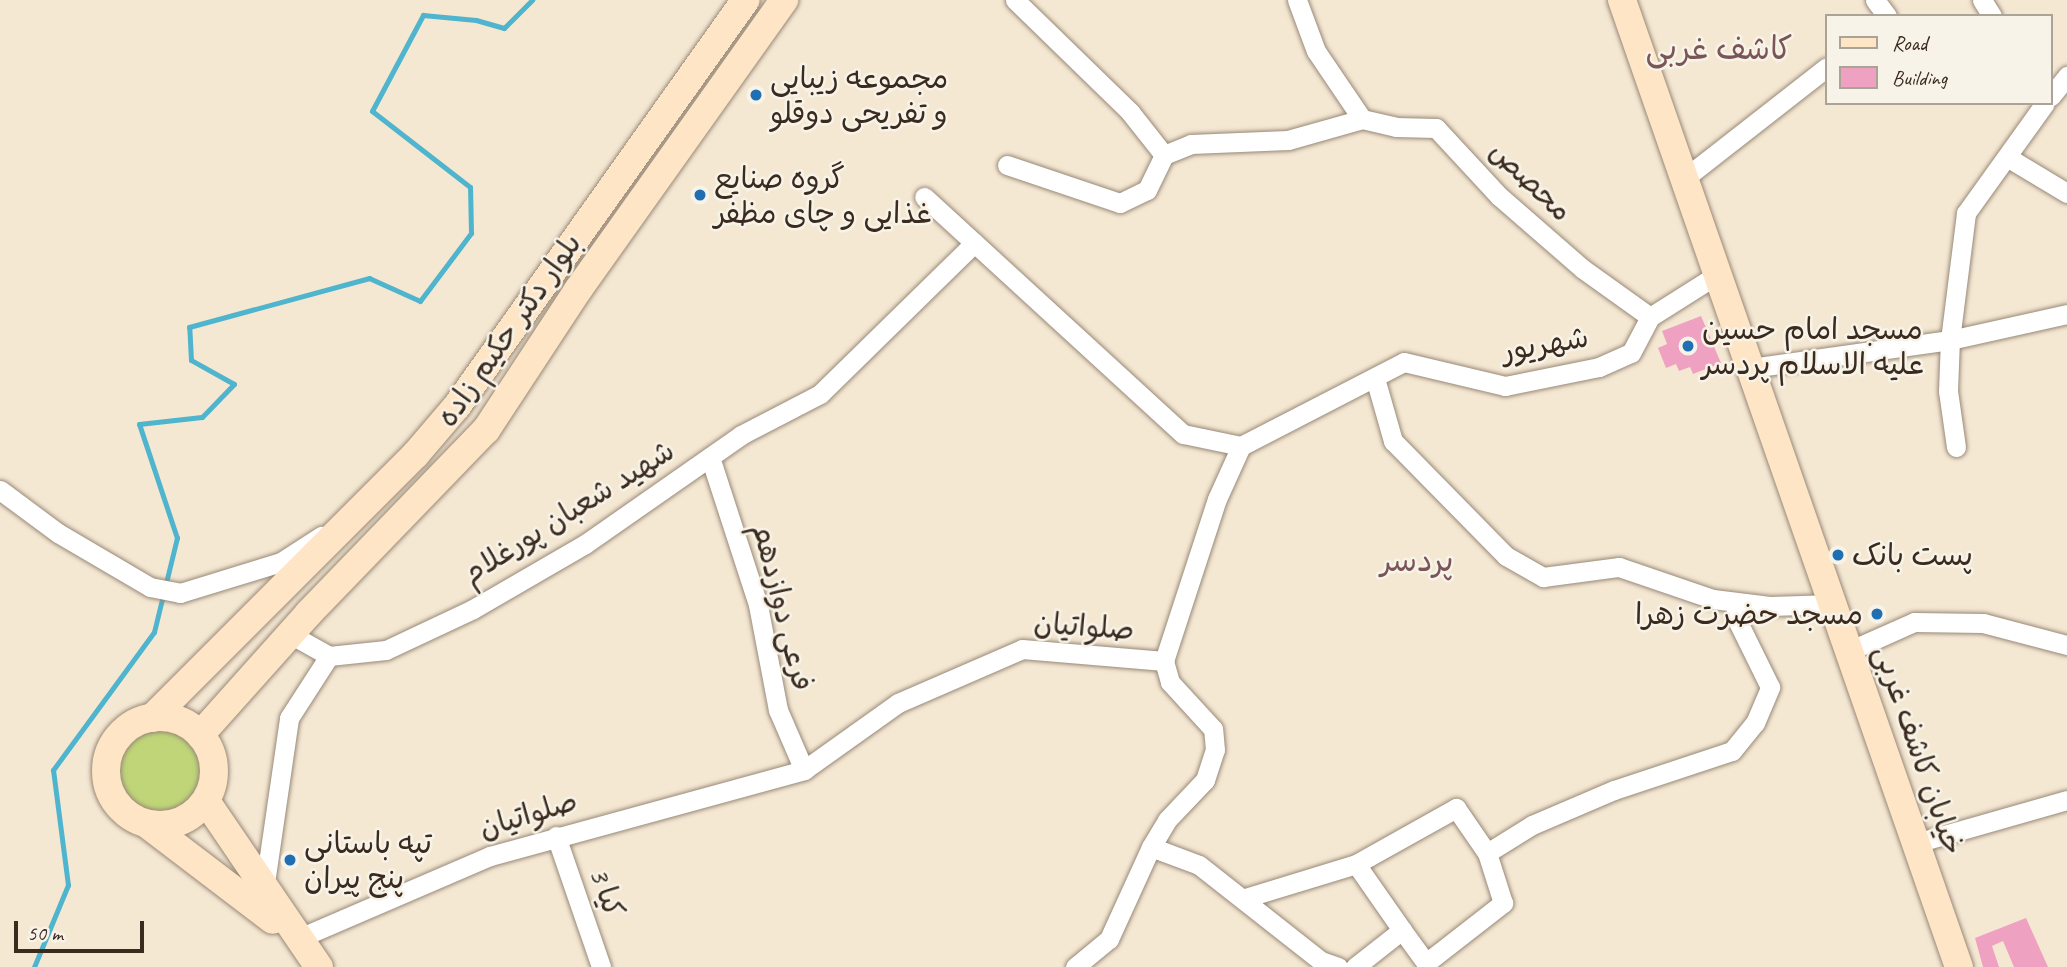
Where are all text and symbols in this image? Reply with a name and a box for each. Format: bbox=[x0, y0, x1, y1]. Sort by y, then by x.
legend bbox=[1826, 14, 2053, 105]
district label: کاشف غربی bbox=[1645, 30, 1793, 68]
text: Road bbox=[1892, 30, 1927, 56]
place label: مجموعه زیبایی و تفریحی دوقلو bbox=[770, 60, 948, 130]
text: Building bbox=[1892, 65, 1947, 91]
marker: مجموعه زیبایی و تفریحی دوقلو bbox=[748, 87, 764, 103]
street label: محصص bbox=[1482, 133, 1580, 229]
place label: گروه صنایع غذایی و چای مظفر bbox=[714, 160, 932, 230]
marker: گروه صنایع غذایی و چای مظفر bbox=[692, 187, 708, 203]
street label: بلوار دکتر حکیم زاده bbox=[429, 226, 589, 434]
place label: مسجد امام حسین علیه الاسلام پردسر bbox=[1702, 311, 1924, 382]
street label: شهریور bbox=[1499, 319, 1591, 369]
marker: مسجد امام حسین علیه الاسلام پردسر bbox=[1680, 338, 1696, 354]
street label: شهید شعبان پورغلام bbox=[455, 432, 681, 592]
street label: فرعی دوازدهم bbox=[745, 520, 821, 694]
place label: پست بانک bbox=[1852, 537, 1973, 573]
district label: پردسر bbox=[1380, 542, 1454, 580]
marker: پست بانک bbox=[1830, 547, 1846, 563]
place label: مسجد حضرت زهرا bbox=[1635, 596, 1863, 632]
street label: صلواتیان bbox=[1032, 605, 1136, 647]
marker: مسجد حضرت زهرا bbox=[1869, 606, 1885, 622]
street label: خیابان کاشف غربی bbox=[1866, 640, 1972, 860]
street label: صلواتیان bbox=[475, 782, 581, 846]
place label: تپه باستانی پنج پیران bbox=[304, 825, 432, 896]
marker: تپه باستانی پنج پیران bbox=[282, 852, 298, 868]
street label: کیا 3 bbox=[582, 862, 632, 922]
scale bar bbox=[18, 908, 147, 952]
text: 50 m bbox=[27, 920, 63, 946]

